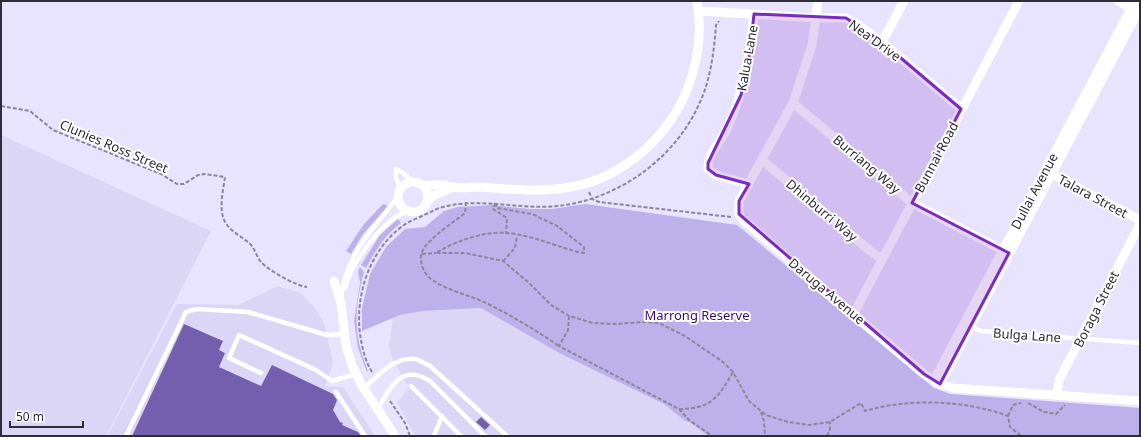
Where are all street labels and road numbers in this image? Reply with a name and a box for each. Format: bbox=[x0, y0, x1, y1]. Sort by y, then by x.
street label: Nea Drive bbox=[845, 15, 905, 65]
street label: Kalua Lane bbox=[732, 24, 762, 92]
street label: Clunies Ross Street bbox=[57, 115, 171, 177]
street label: Bunnai Road bbox=[910, 118, 962, 196]
street label: Burriang Way bbox=[829, 130, 905, 198]
street label: Dullai Avenue bbox=[1006, 150, 1062, 232]
street label: Talara Street bbox=[1055, 170, 1131, 222]
street label: Dhinburri Way bbox=[782, 175, 862, 245]
street label: Daruga Avenue bbox=[785, 254, 869, 328]
street label: Boraga Street bbox=[1069, 267, 1123, 350]
street label: Bulga Lane bbox=[992, 324, 1062, 346]

